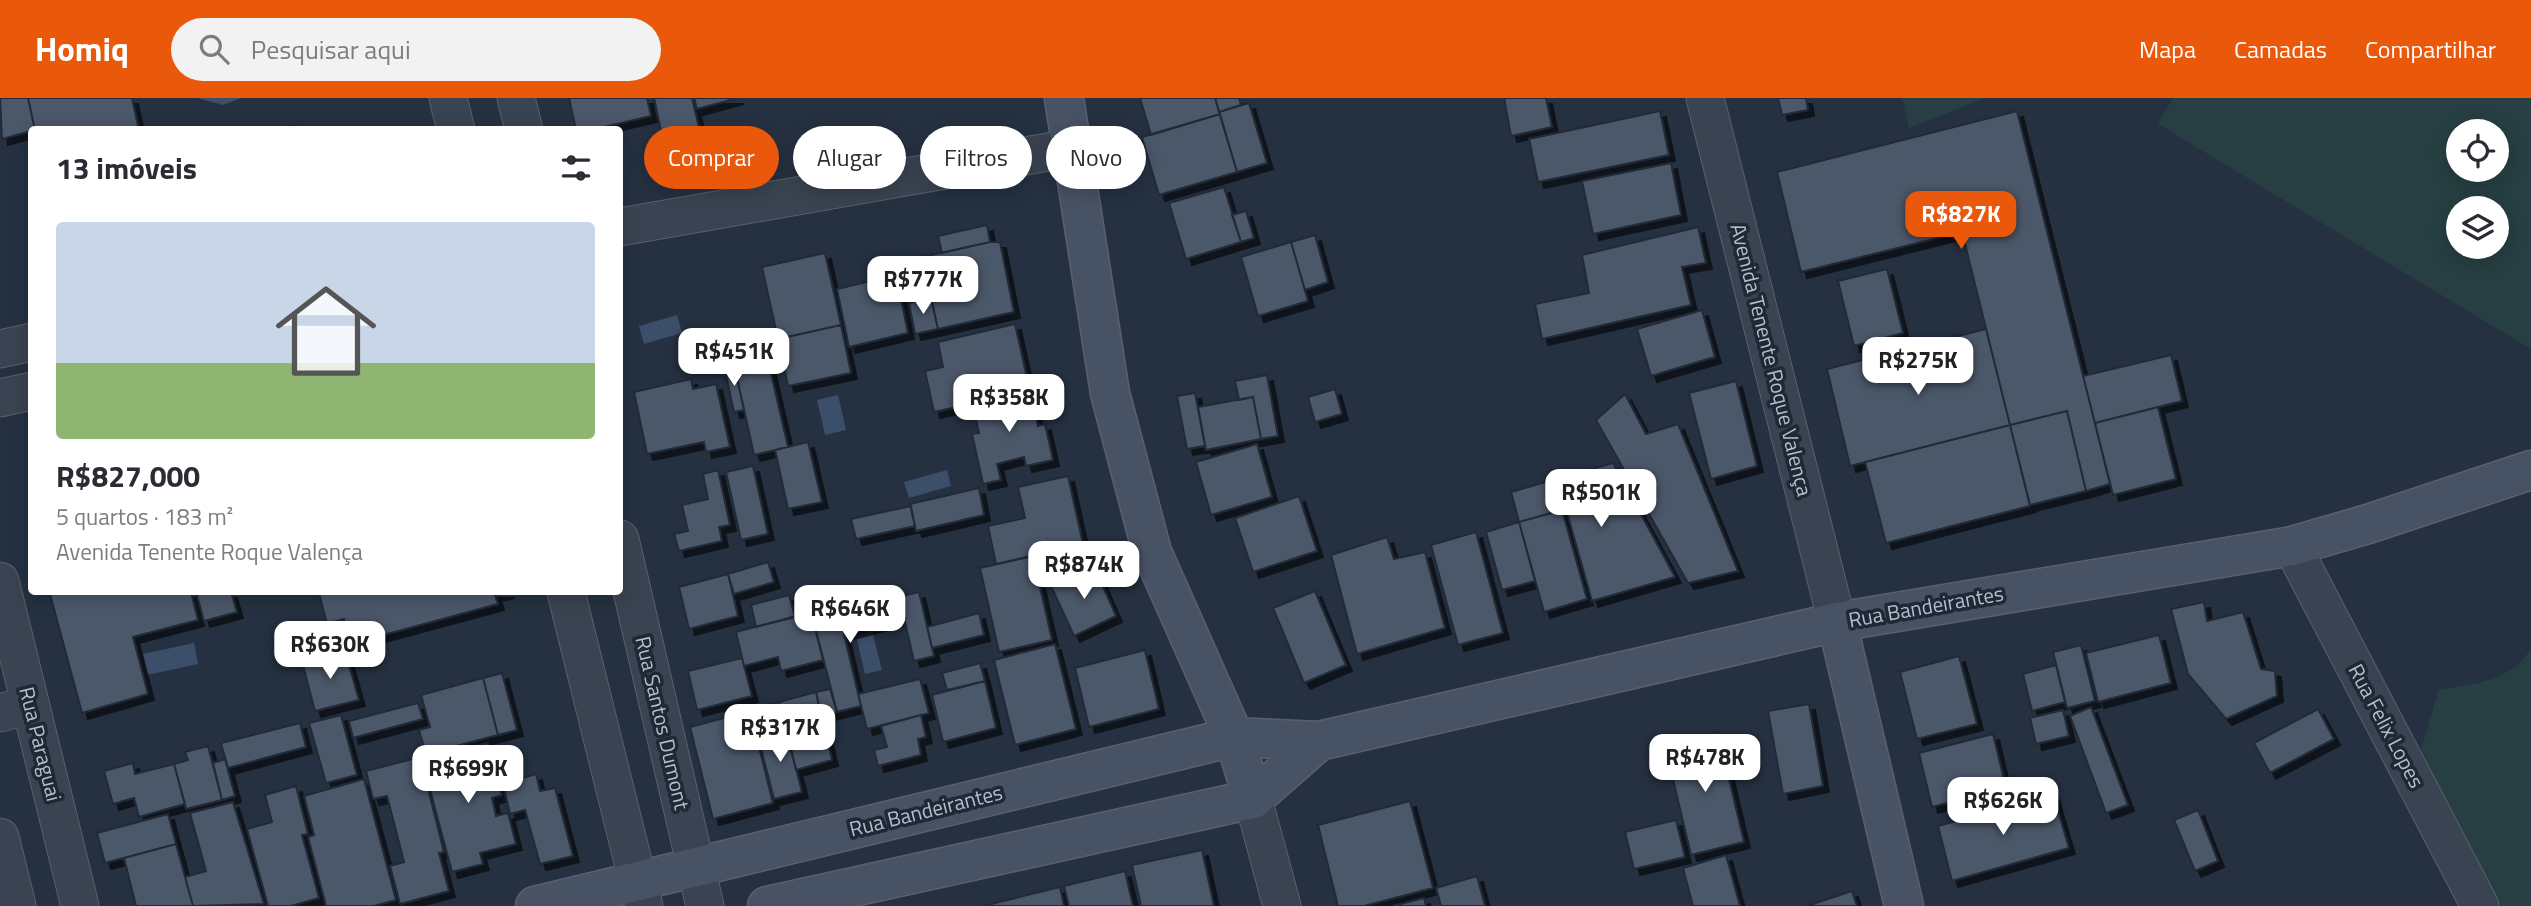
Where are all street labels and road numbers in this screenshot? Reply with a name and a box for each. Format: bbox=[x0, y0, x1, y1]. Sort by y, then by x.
street label: Avenida Tenente Roque Valença bbox=[1723, 220, 1821, 500]
street label: Rua Bandeirantes bbox=[1846, 577, 2006, 635]
street label: Rua Santos Dumont bbox=[627, 633, 699, 813]
street label: Rua Felix Lopes bbox=[2341, 658, 2433, 793]
street label: Rua Paraguai bbox=[11, 683, 71, 804]
street label: Rua Bandeirantes bbox=[846, 776, 1006, 845]

